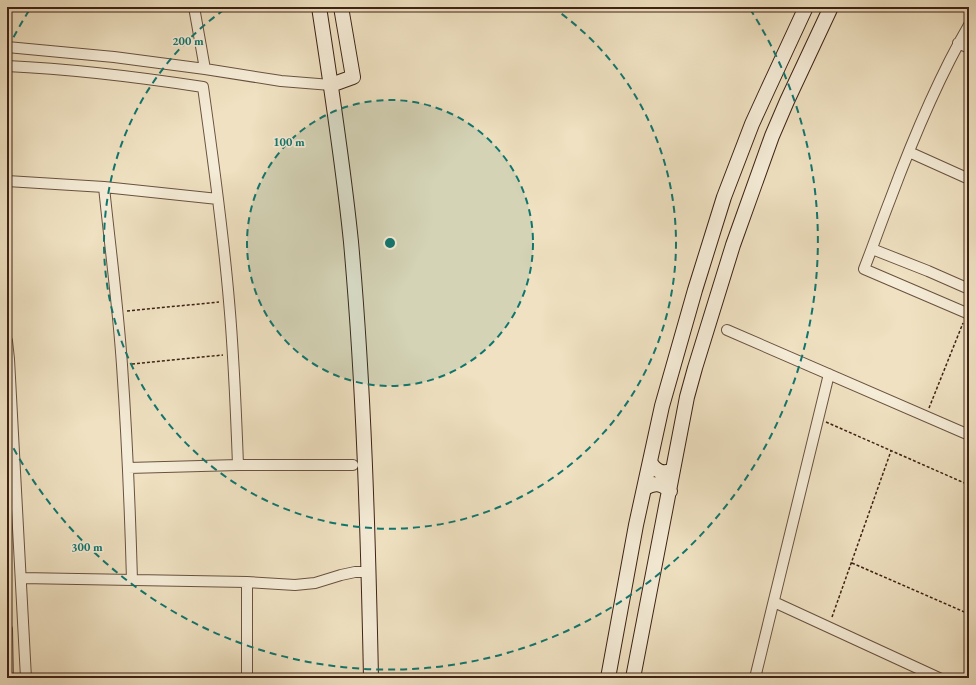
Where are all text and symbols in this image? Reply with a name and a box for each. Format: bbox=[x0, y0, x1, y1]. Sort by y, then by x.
text: 200 m bbox=[172, 33, 204, 49]
text: 100 m bbox=[273, 134, 305, 150]
centre of rings bbox=[383, 236, 397, 250]
text: 300 m bbox=[71, 539, 103, 555]

